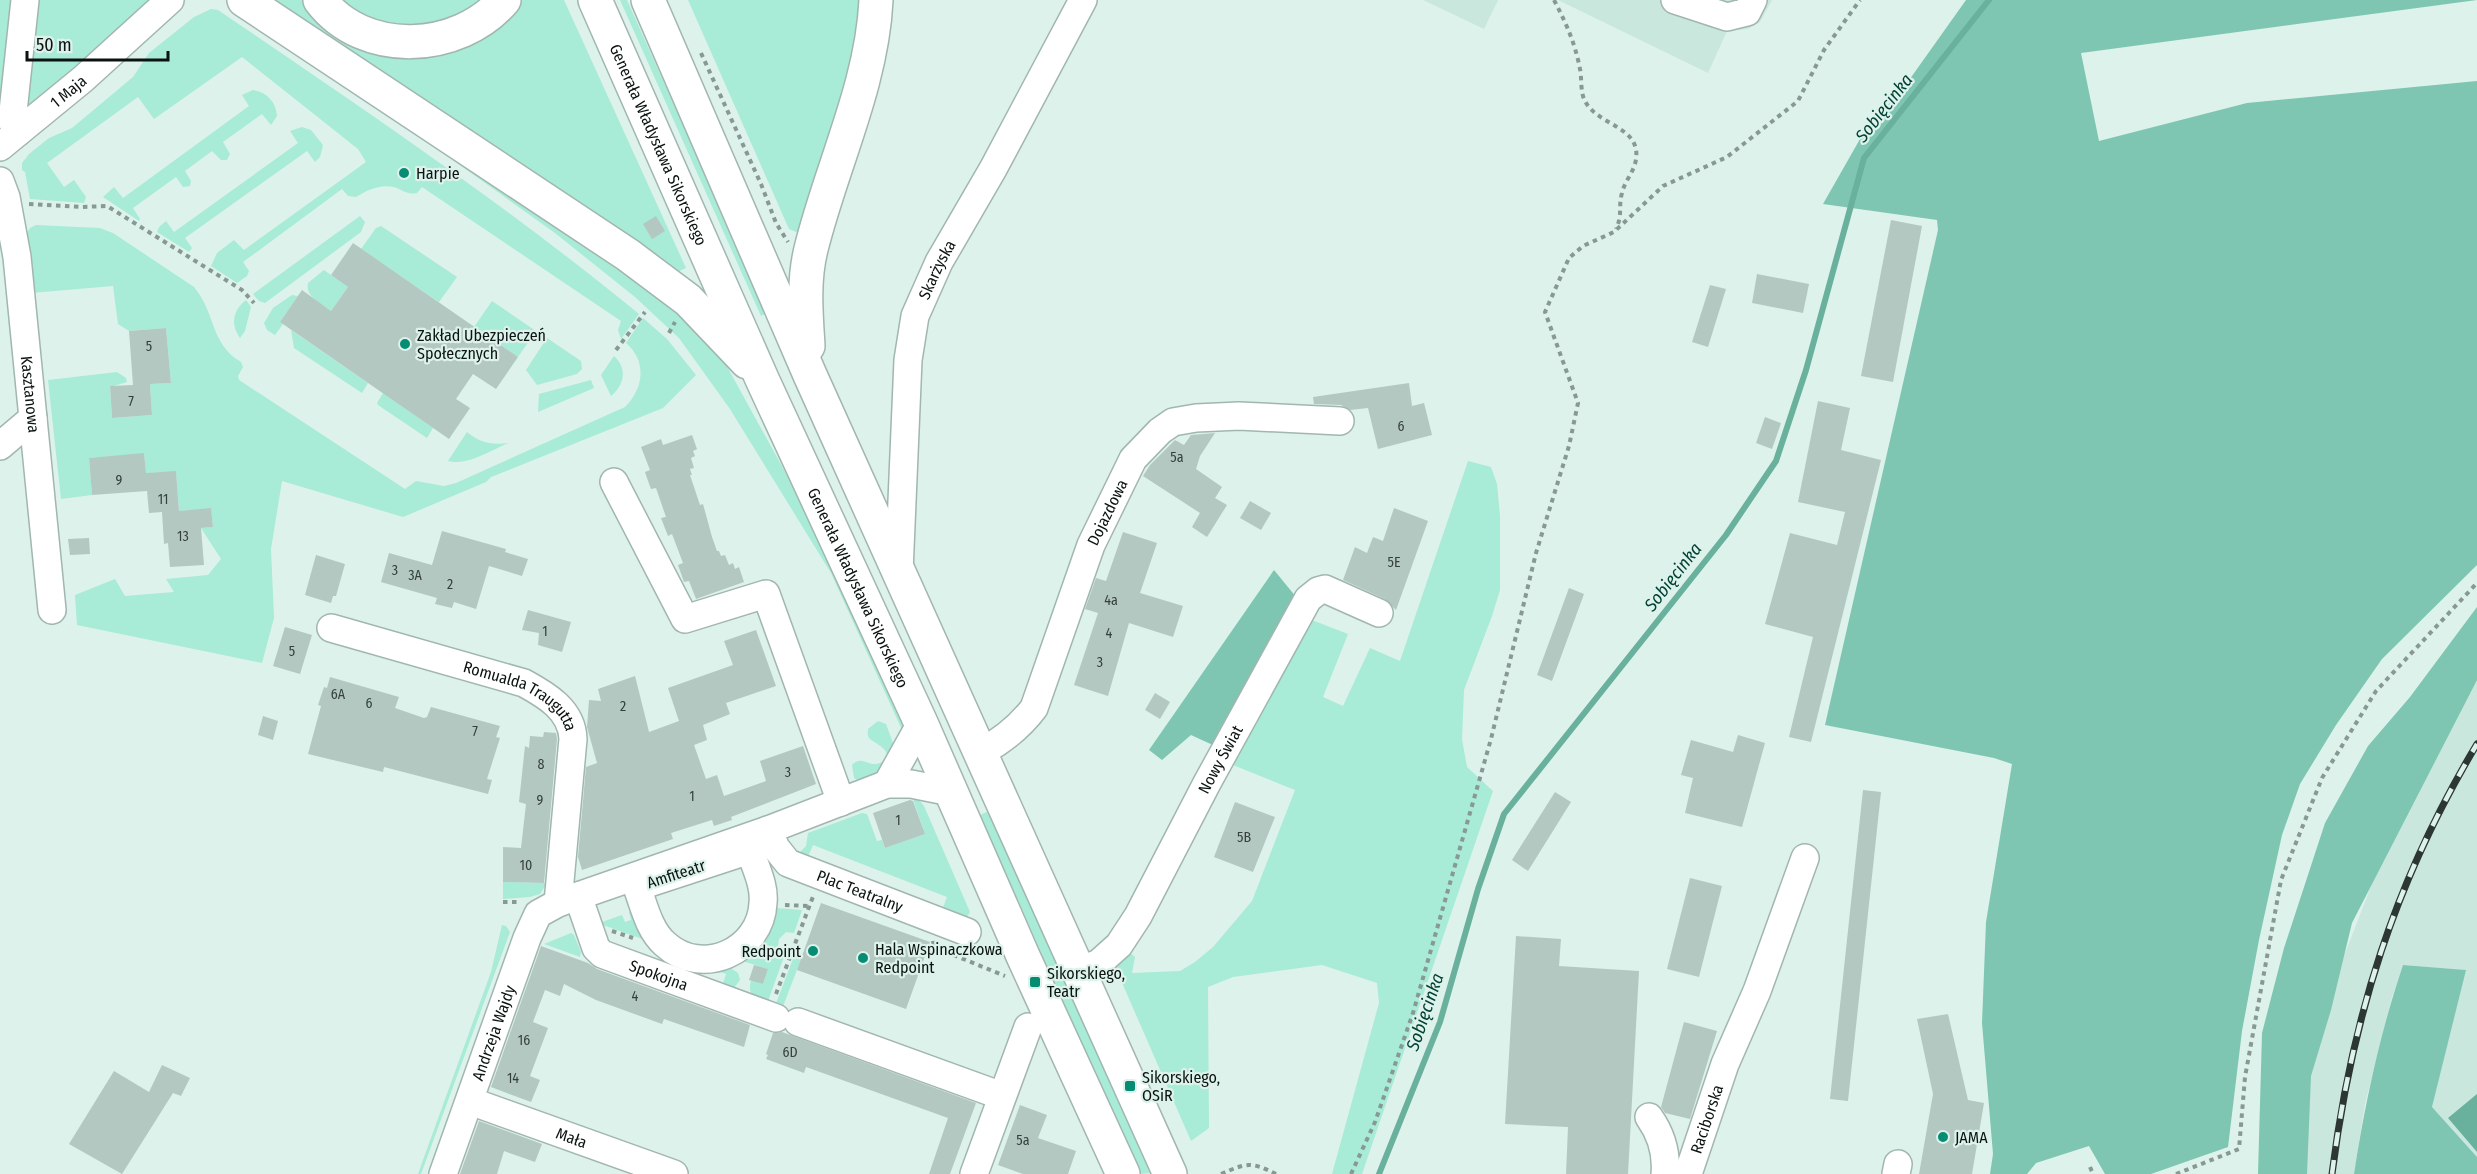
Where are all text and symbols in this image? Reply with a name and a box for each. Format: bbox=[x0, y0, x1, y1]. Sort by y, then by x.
scale bar bbox=[27, 24, 168, 62]
text: 50 m bbox=[36, 34, 72, 56]
street label: Generała Władysława Sikorskiego bbox=[606, 41, 711, 248]
water label: Sobięcinka bbox=[1850, 69, 1917, 147]
street label: 1 Maja bbox=[46, 71, 90, 112]
place label: Harpie bbox=[416, 164, 460, 183]
marker: Harpie bbox=[397, 166, 411, 180]
street label: Skarżyska bbox=[914, 236, 959, 302]
place label: Zakład Ubezpieczeń Społecznych bbox=[417, 326, 546, 363]
marker: Zakład Ubezpieczeń Społecznych bbox=[398, 337, 412, 351]
house number: 5 bbox=[146, 338, 152, 355]
street label: Kasztanowa bbox=[17, 355, 44, 434]
house number: 7 bbox=[128, 393, 134, 410]
house number: 6 bbox=[1398, 418, 1405, 435]
house number: 5a bbox=[1170, 449, 1184, 466]
house number: 9 bbox=[116, 472, 123, 489]
street label: Dojazdowa bbox=[1083, 476, 1131, 548]
street label: Generała Władysława Sikorskiego bbox=[804, 485, 913, 691]
house number: 11 bbox=[158, 491, 168, 508]
house number: 13 bbox=[177, 528, 189, 545]
water label: Sobięcinka bbox=[1639, 538, 1706, 616]
house number: 5E bbox=[1388, 554, 1401, 571]
house number: 3 bbox=[392, 562, 398, 579]
house number: 3A bbox=[408, 567, 422, 584]
house number: 2 bbox=[447, 576, 453, 593]
house number: 4a bbox=[1104, 592, 1118, 609]
house number: 1 bbox=[542, 623, 548, 640]
house number: 4 bbox=[1106, 625, 1113, 642]
house number: 5 bbox=[289, 643, 295, 660]
house number: 3 bbox=[1097, 654, 1103, 671]
street label: Romualda Traugutta bbox=[461, 657, 581, 733]
house number: 6A bbox=[331, 686, 346, 703]
house number: 6 bbox=[366, 695, 373, 712]
house number: 2 bbox=[620, 698, 626, 715]
street label: Nowy Świat bbox=[1194, 721, 1247, 797]
house number: 7 bbox=[472, 723, 478, 740]
house number: 8 bbox=[538, 756, 545, 773]
house number: 3 bbox=[785, 764, 791, 781]
house number: 1 bbox=[689, 788, 695, 805]
house number: 9 bbox=[537, 792, 544, 809]
house number: 1 bbox=[895, 812, 901, 829]
house number: 5B bbox=[1237, 829, 1251, 846]
street label: Amfiteatr bbox=[644, 855, 708, 892]
house number: 10 bbox=[520, 857, 532, 874]
street label: Plac Teatralny bbox=[814, 866, 906, 916]
place label: Hala Wspinaczkowa Redpoint bbox=[875, 940, 1003, 977]
place label: Redpoint bbox=[741, 942, 802, 961]
marker: Redpoint bbox=[806, 944, 820, 958]
marker: Hala Wspinaczkowa Redpoint bbox=[856, 951, 870, 965]
street label: Spokojna bbox=[627, 955, 691, 994]
place label: Sikorskiego, Teatr bbox=[1047, 964, 1125, 1001]
water label: Sobięcinka bbox=[1401, 970, 1449, 1055]
marker: Sikorskiego, Teatr bbox=[1028, 975, 1042, 989]
street label: Andrzeja Wajdy bbox=[468, 982, 519, 1083]
house number: 4 bbox=[632, 988, 639, 1005]
house number: 16 bbox=[518, 1032, 530, 1049]
house number: 6D bbox=[782, 1044, 798, 1061]
place label: Sikorskiego, OSiR bbox=[1142, 1068, 1220, 1105]
house number: 14 bbox=[507, 1070, 519, 1087]
marker: Sikorskiego, OSiR bbox=[1123, 1079, 1137, 1093]
street label: Raciborska bbox=[1686, 1082, 1727, 1156]
street label: Mała bbox=[554, 1123, 590, 1152]
place label: JAMA bbox=[1955, 1128, 1988, 1147]
marker: JAMA bbox=[1936, 1130, 1950, 1144]
house number: 5a bbox=[1016, 1132, 1030, 1149]

